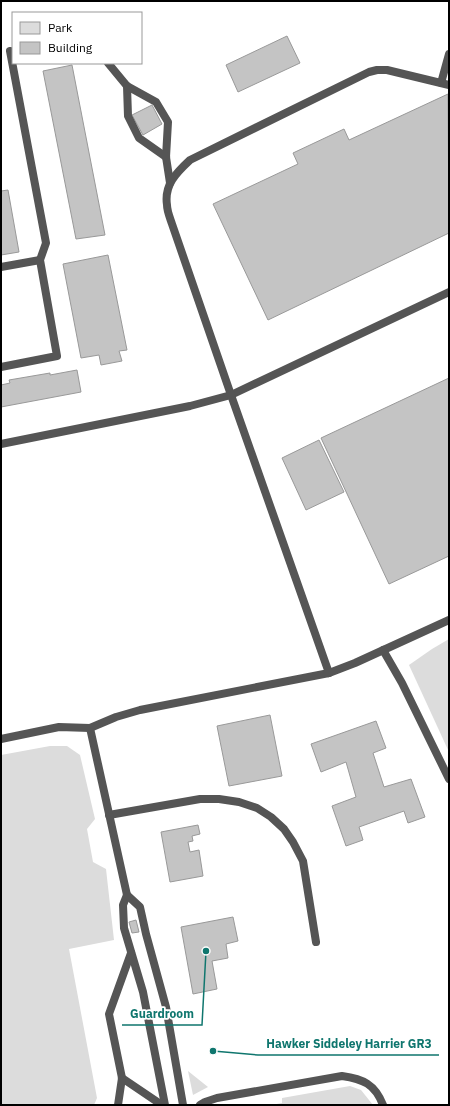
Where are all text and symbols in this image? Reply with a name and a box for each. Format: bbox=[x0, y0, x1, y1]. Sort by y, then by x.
legend bbox=[12, 12, 142, 64]
text: Park bbox=[48, 20, 73, 35]
text: Building bbox=[48, 40, 93, 55]
callout: Guardroom bbox=[122, 1001, 202, 1025]
text: Guardroom bbox=[130, 1006, 194, 1021]
callout: Hawker Siddeley Harrier GR3 bbox=[258, 1031, 439, 1055]
text: Hawker Siddeley Harrier GR3 bbox=[266, 1036, 432, 1051]

